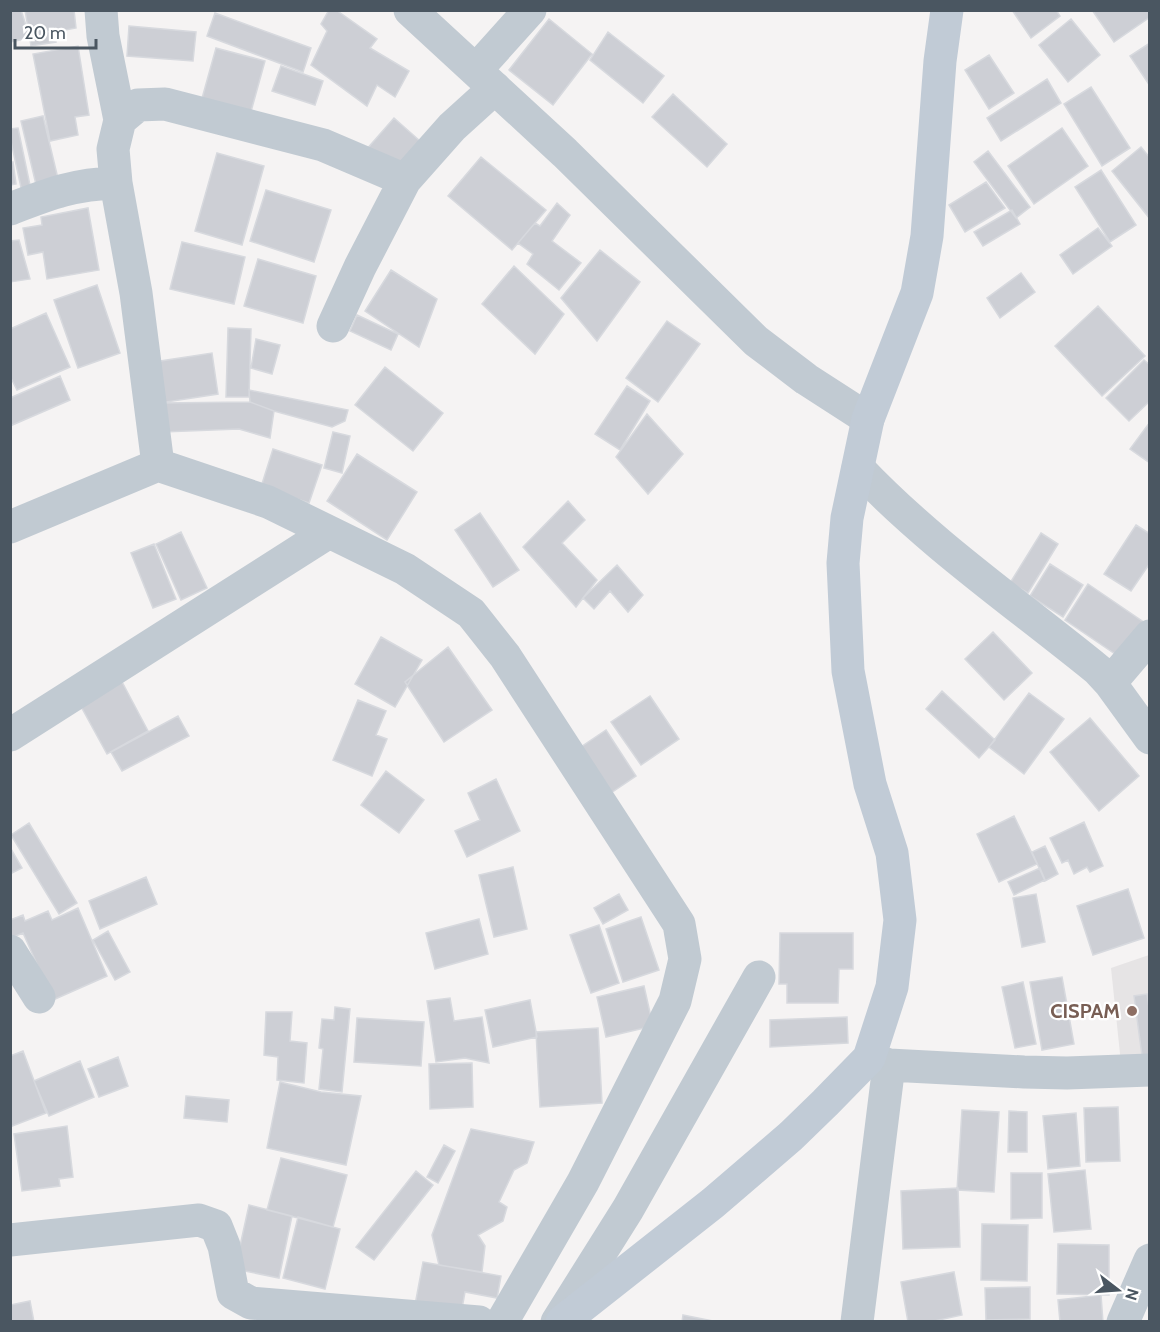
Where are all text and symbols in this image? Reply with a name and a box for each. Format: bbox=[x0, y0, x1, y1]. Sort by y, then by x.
scale bar bbox=[15, 12, 96, 50]
text: 20 m bbox=[24, 22, 66, 44]
place label: CISPAM bbox=[1050, 999, 1120, 1023]
marker: CISPAM bbox=[1125, 1004, 1139, 1018]
north arrow bbox=[1088, 1260, 1148, 1320]
text: N bbox=[1121, 1286, 1143, 1302]

